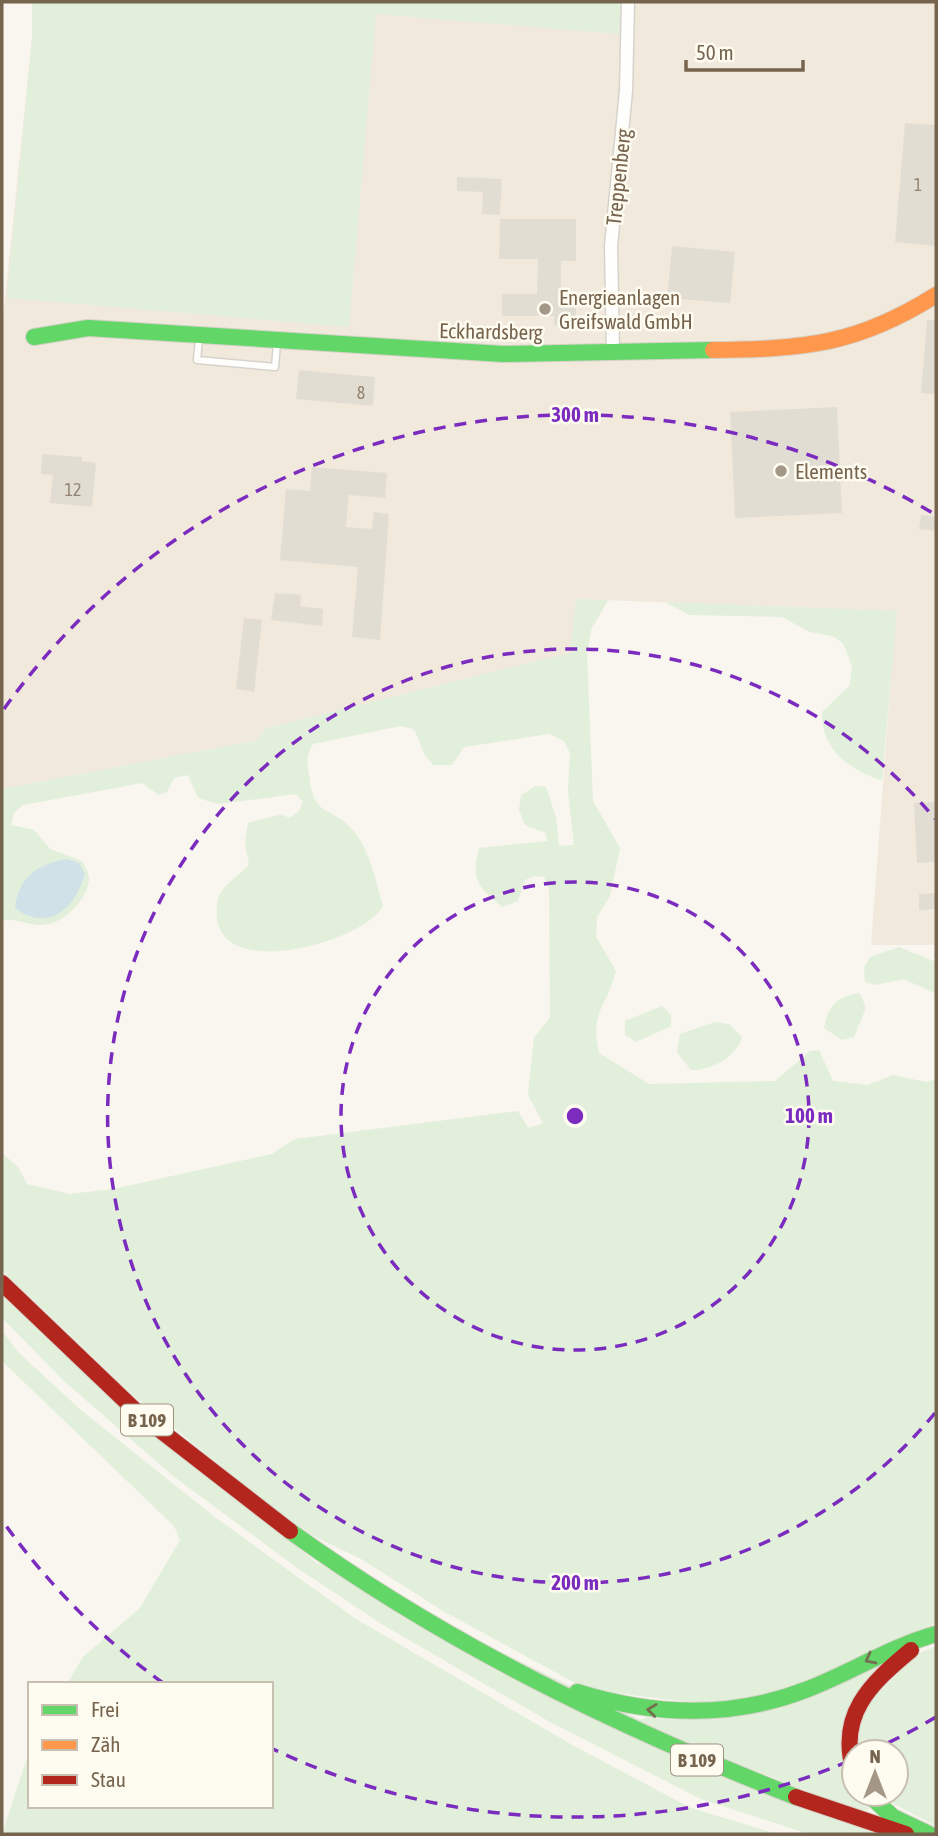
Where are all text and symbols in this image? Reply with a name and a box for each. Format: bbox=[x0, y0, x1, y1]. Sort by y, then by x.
scale bar bbox=[686, 28, 803, 72]
text: 50 m bbox=[696, 40, 734, 64]
street label: Treppenberg bbox=[601, 127, 635, 227]
house number: 1 bbox=[914, 174, 922, 195]
place label: Energieanlagen Greifswald GmbH bbox=[559, 285, 693, 333]
marker: Energieanlagen Greifswald GmbH bbox=[537, 301, 553, 317]
street label: Eckhardsberg bbox=[439, 318, 543, 344]
house number: 8 bbox=[357, 382, 365, 403]
text: 300 m bbox=[551, 402, 599, 426]
place label: Elements bbox=[795, 459, 867, 483]
marker: Elements bbox=[773, 463, 789, 479]
house number: 12 bbox=[65, 479, 81, 500]
text: 100 m bbox=[785, 1103, 833, 1127]
centre of rings bbox=[563, 1104, 587, 1128]
road number: B 109 bbox=[121, 1404, 173, 1436]
text: 200 m bbox=[551, 1570, 599, 1594]
one-way arrow bbox=[864, 1651, 877, 1665]
legend bbox=[28, 1682, 273, 1808]
text: Frei bbox=[91, 1697, 120, 1721]
one-way arrow bbox=[646, 1702, 658, 1717]
text: Zäh bbox=[91, 1732, 120, 1756]
north arrow bbox=[840, 1738, 910, 1808]
road number: B 109 bbox=[671, 1744, 723, 1776]
text: N bbox=[869, 1745, 881, 1767]
text: Stau bbox=[91, 1767, 126, 1791]

